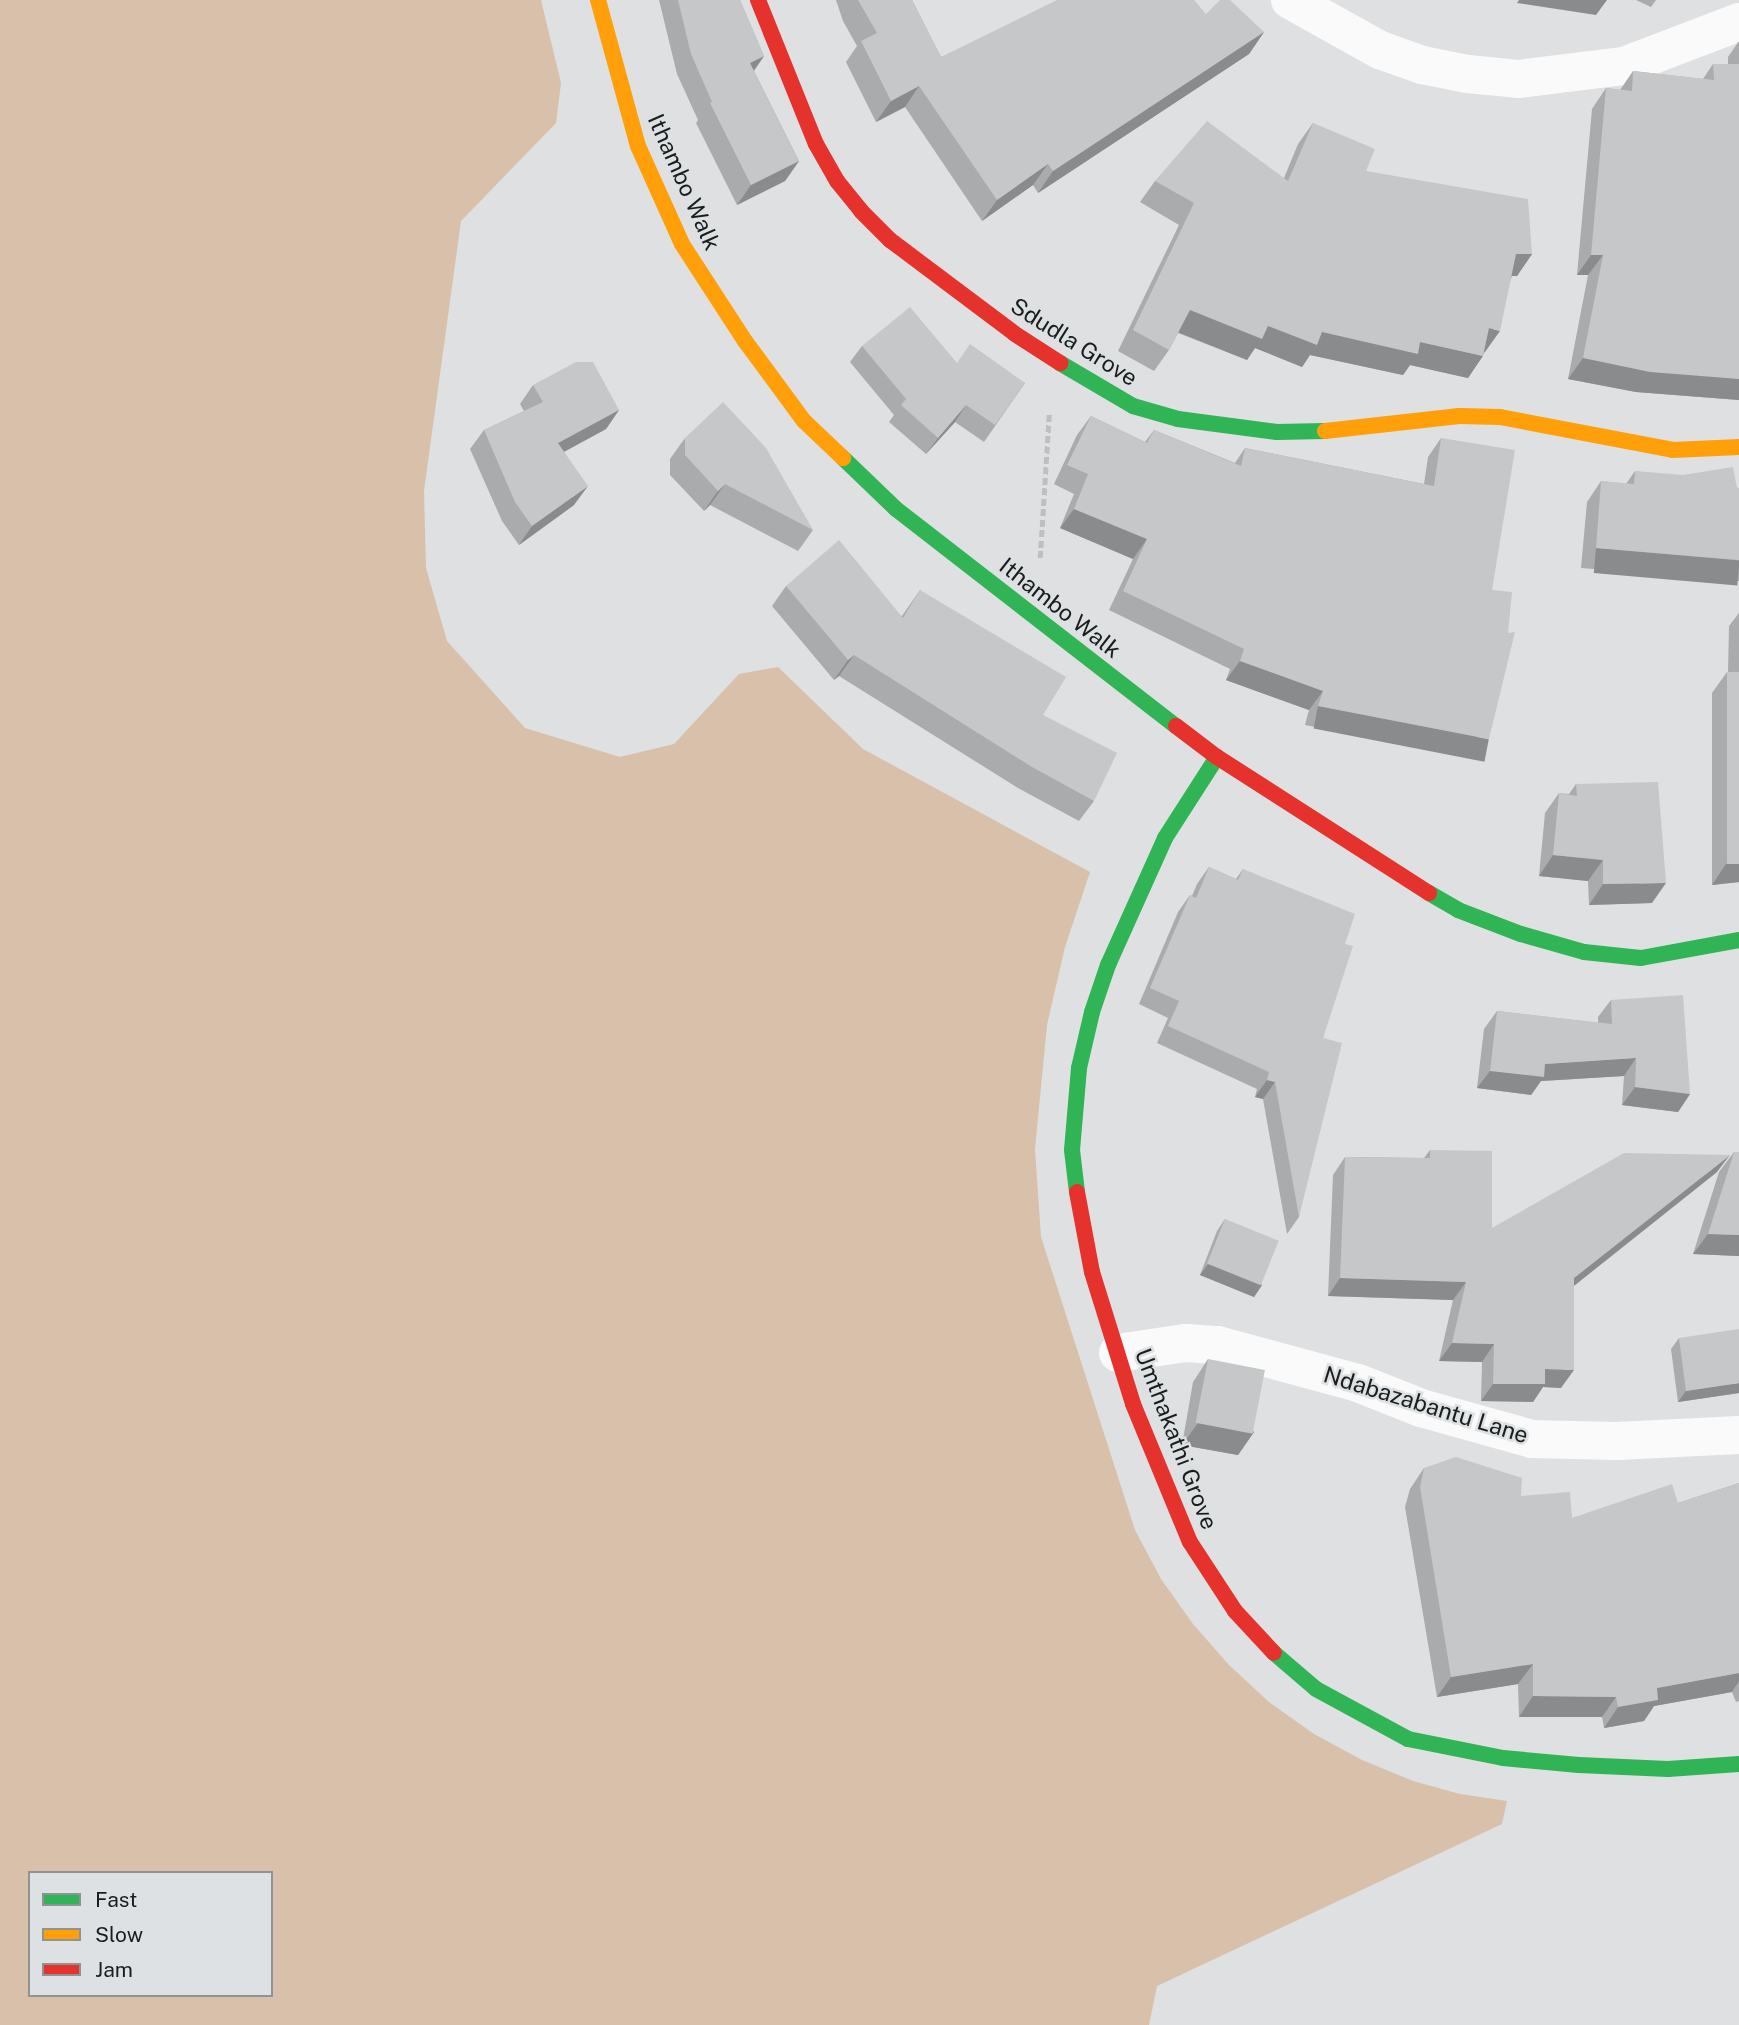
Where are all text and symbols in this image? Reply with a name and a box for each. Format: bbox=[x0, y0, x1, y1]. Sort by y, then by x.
street label: Ithambo Walk bbox=[642, 109, 726, 255]
street label: Sdudla Grove bbox=[1005, 292, 1143, 392]
street label: Ithambo Walk bbox=[994, 552, 1126, 664]
street label: Umthakathi Grove bbox=[1129, 1345, 1223, 1533]
street label: Ndabazabantu Lane bbox=[1320, 1361, 1532, 1449]
legend bbox=[28, 1871, 273, 1997]
text: Fast bbox=[95, 1887, 137, 1912]
text: Slow bbox=[95, 1922, 143, 1947]
text: Jam bbox=[95, 1957, 133, 1982]

